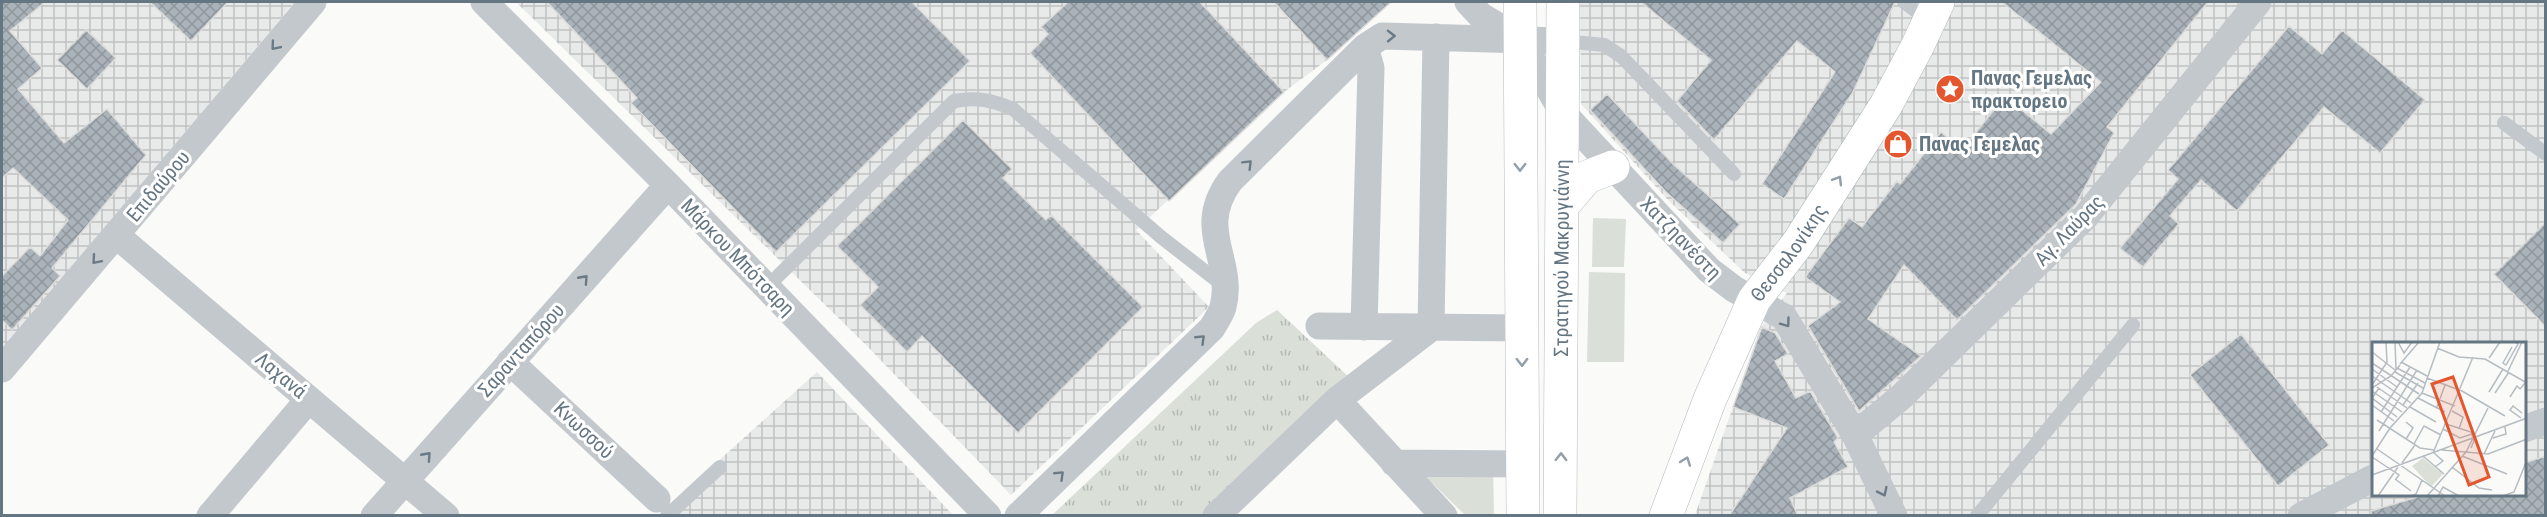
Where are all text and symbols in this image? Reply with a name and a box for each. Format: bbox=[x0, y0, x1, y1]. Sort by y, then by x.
one-way arrow bbox=[1386, 30, 1395, 43]
one-way arrow bbox=[272, 39, 283, 50]
place label: Πανας Γεμελας πρακτορειο bbox=[1971, 66, 2092, 113]
place icon: Πανας Γεμελας πρακτορειο bbox=[1934, 73, 1966, 105]
shop icon: Πανας Γεμελας bbox=[1882, 128, 1914, 160]
place label: Πανας Γεμελας bbox=[1919, 132, 2040, 156]
street label: Επιδαύρου bbox=[121, 146, 195, 226]
street label: Στρατηγού Μακρυγιάννη bbox=[1549, 159, 1574, 357]
one-way arrow bbox=[1240, 161, 1251, 172]
one-way arrow bbox=[1514, 163, 1527, 172]
one-way arrow bbox=[1831, 176, 1842, 187]
street label: Αγ. Λαύρας bbox=[2029, 190, 2109, 270]
street label: Χατζηανέστη bbox=[1635, 191, 1727, 285]
street label: Μάρκου Μπότσαρη bbox=[676, 194, 800, 320]
street label: Θεσσαλονίκης bbox=[1745, 199, 1832, 306]
one-way arrow bbox=[92, 253, 103, 264]
one-way arrow bbox=[577, 275, 588, 286]
street label: Σαρανταπόρου bbox=[473, 298, 569, 402]
one-way arrow bbox=[1779, 316, 1790, 327]
one-way arrow bbox=[1193, 336, 1204, 347]
inset map bbox=[2372, 342, 2526, 496]
street label: Λαχανά bbox=[251, 347, 312, 403]
one-way arrow bbox=[1516, 358, 1528, 367]
street label: Κνωσσού bbox=[549, 396, 619, 464]
one-way arrow bbox=[420, 452, 431, 463]
one-way arrow bbox=[1554, 453, 1567, 462]
one-way arrow bbox=[1678, 456, 1691, 466]
one-way arrow bbox=[1054, 471, 1064, 482]
one-way arrow bbox=[1875, 486, 1887, 497]

